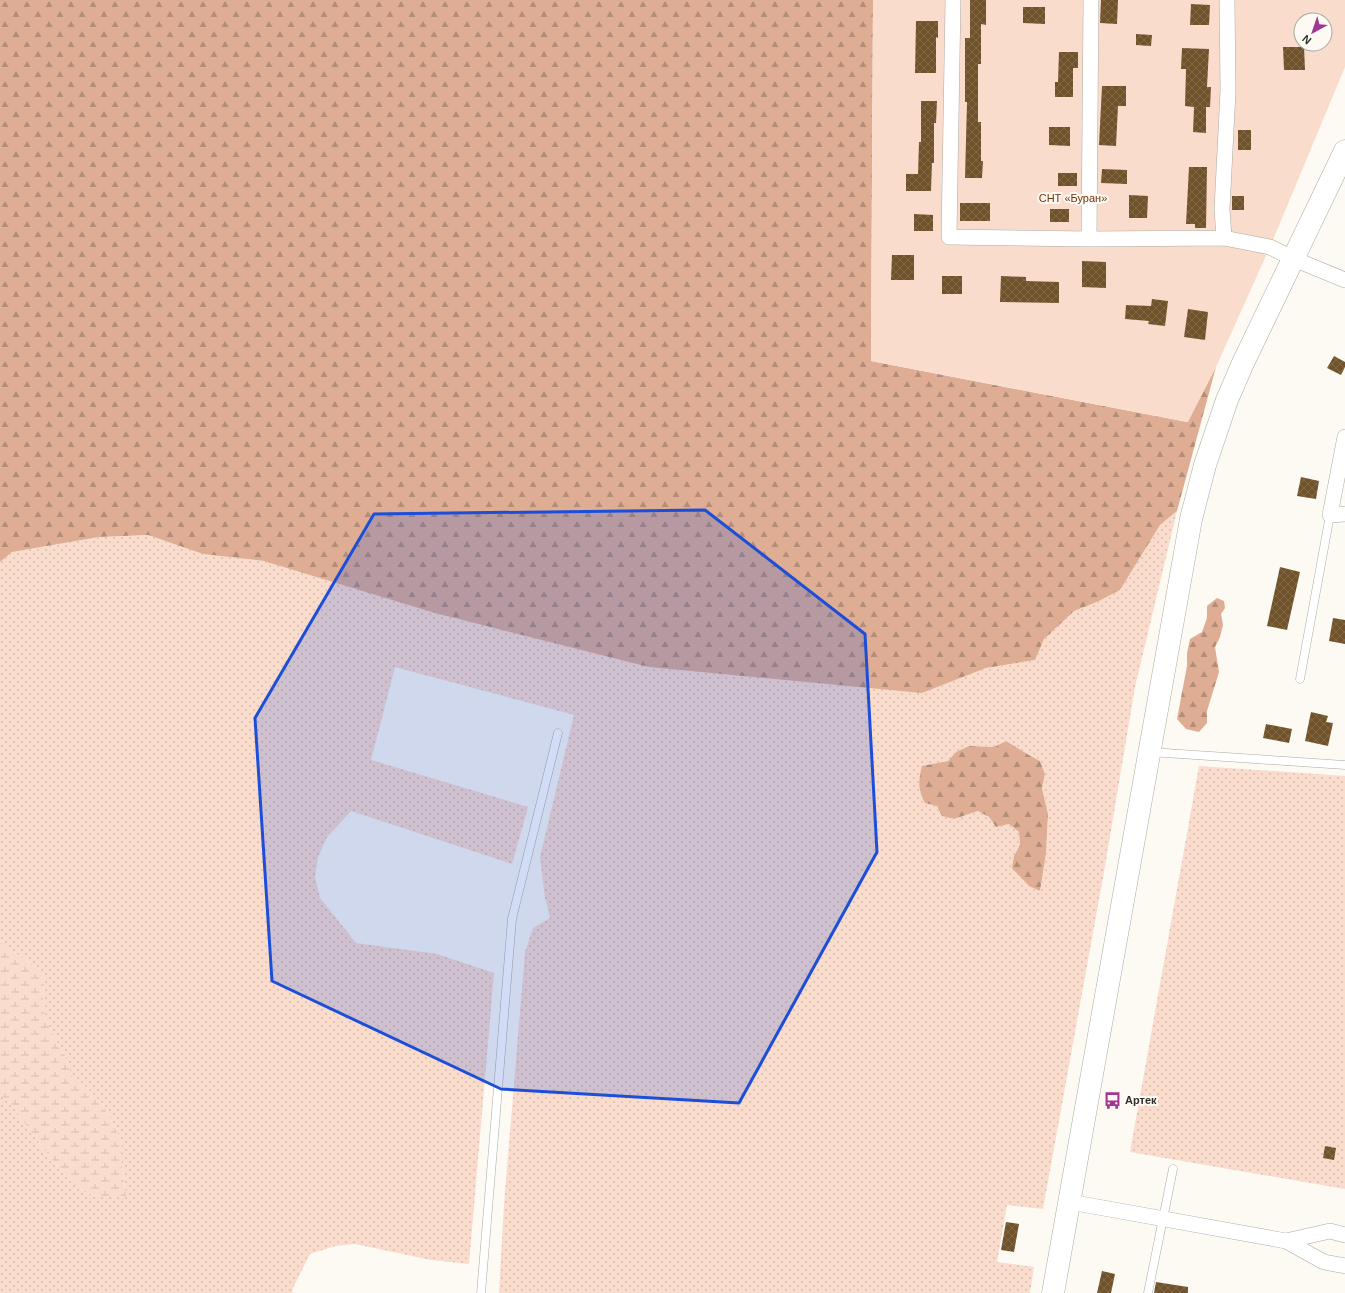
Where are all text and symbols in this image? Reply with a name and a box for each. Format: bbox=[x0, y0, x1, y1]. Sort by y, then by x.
north arrow bbox=[1293, 12, 1333, 52]
text: N bbox=[1300, 32, 1313, 47]
park label: СНТ «Буран» bbox=[1039, 192, 1107, 204]
bus stop icon: Артек bbox=[1102, 1090, 1122, 1110]
place label: Артек bbox=[1125, 1094, 1157, 1106]

